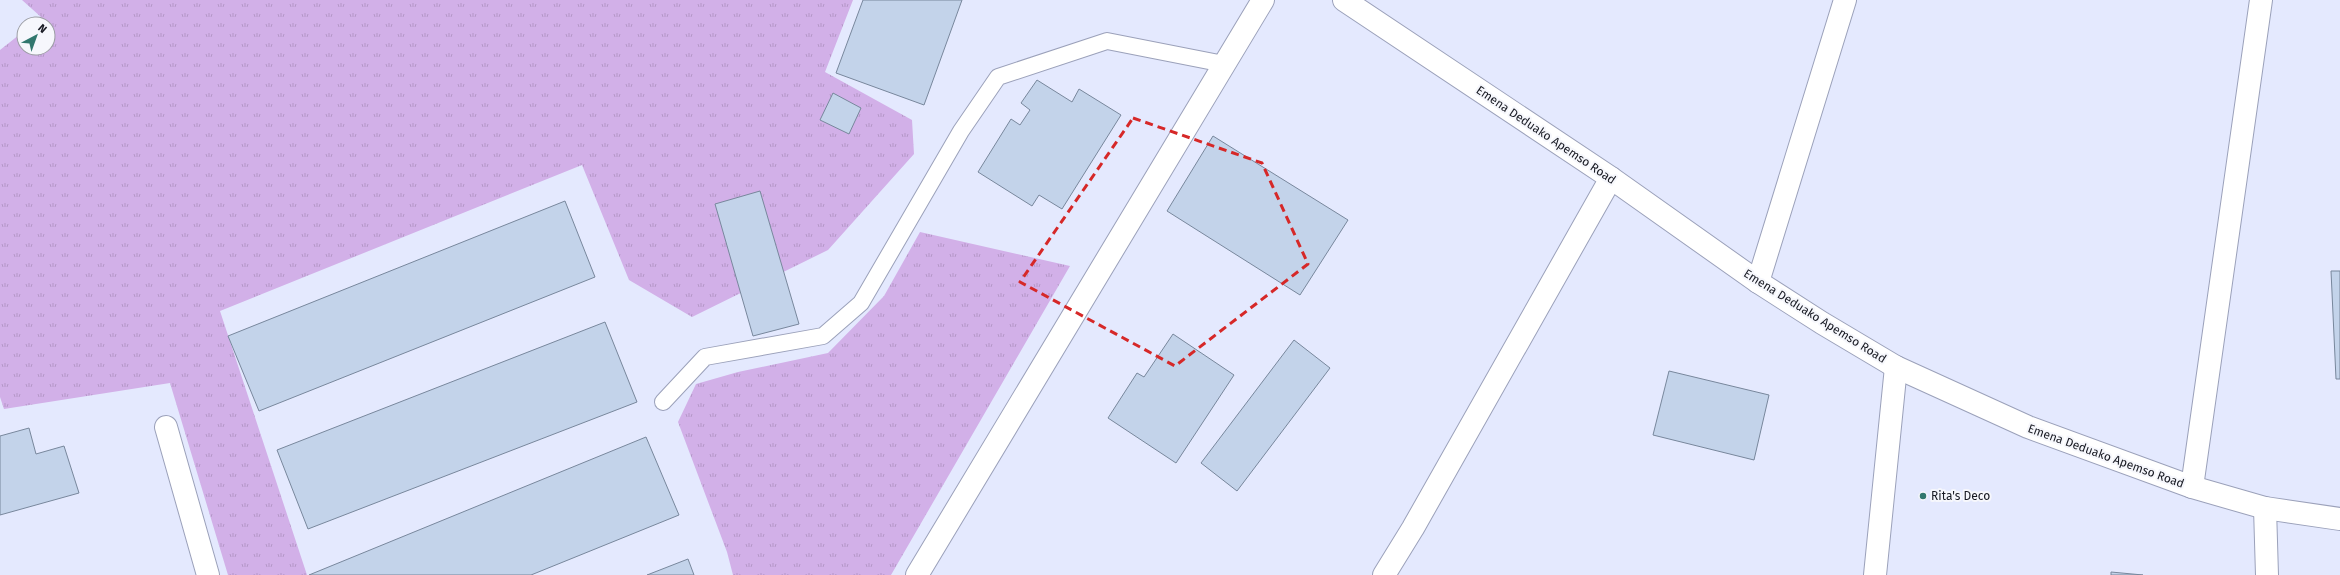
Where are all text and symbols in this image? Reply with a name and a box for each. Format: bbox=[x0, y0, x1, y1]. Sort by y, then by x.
north arrow bbox=[16, 16, 56, 56]
text: N bbox=[35, 22, 49, 36]
street label: Emena Deduako Apemso Road bbox=[1474, 83, 1618, 187]
street label: Emena Deduako Apemso Road bbox=[1741, 266, 1889, 366]
street label: Emena Deduako Apemso Road bbox=[2026, 421, 2186, 491]
place label: Rita's Deco bbox=[1931, 489, 1990, 503]
marker: Rita's Deco bbox=[1918, 491, 1928, 501]

